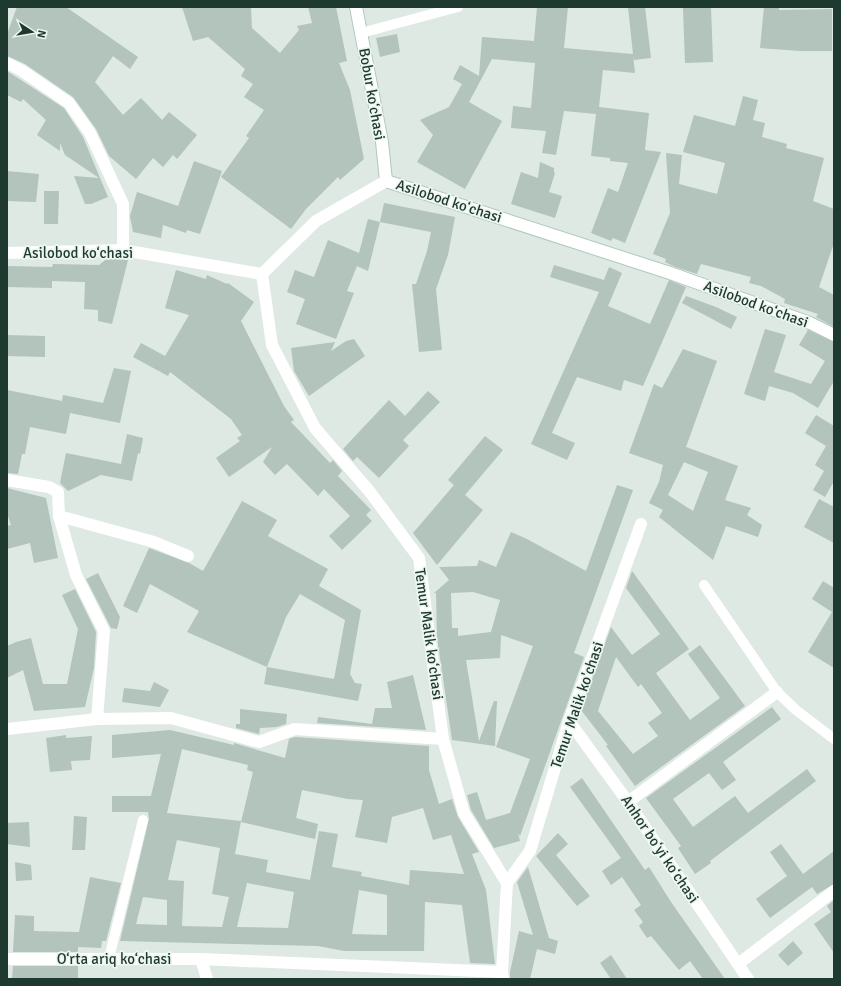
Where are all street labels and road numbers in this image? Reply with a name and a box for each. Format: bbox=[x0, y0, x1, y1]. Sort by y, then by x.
street label: Bobur koʻchasi bbox=[355, 47, 389, 141]
street label: Asilobod koʻchasi bbox=[394, 175, 504, 227]
street label: Asilobod koʻchasi bbox=[23, 244, 133, 262]
street label: Asilobod koʻchasi bbox=[701, 277, 811, 331]
street label: Temur Malik koʻchasi bbox=[411, 567, 447, 701]
street label: Temur Malik ko'chasi bbox=[547, 639, 607, 771]
street label: Anhor boʻyi koʻchasi bbox=[617, 792, 703, 906]
street label: Oʻrta ariq koʻchasi bbox=[57, 950, 171, 968]

